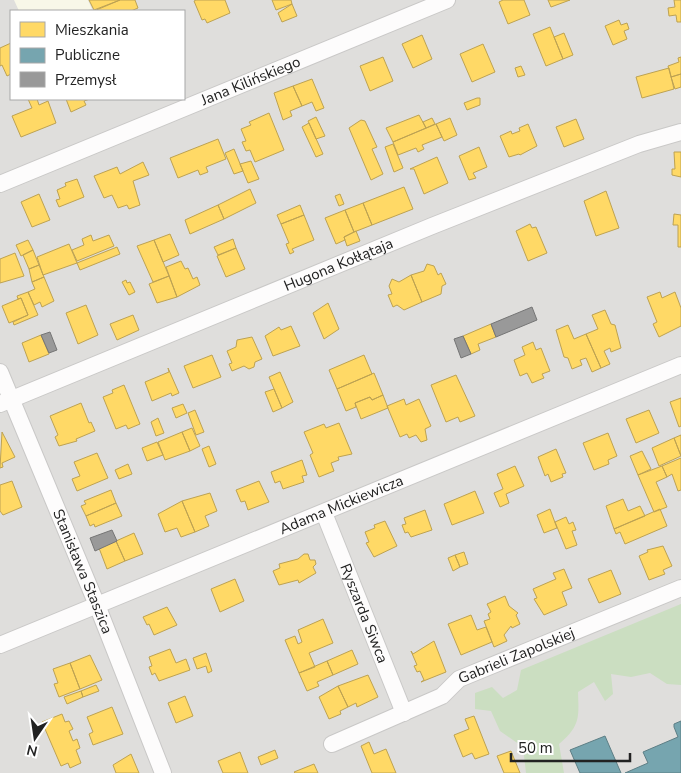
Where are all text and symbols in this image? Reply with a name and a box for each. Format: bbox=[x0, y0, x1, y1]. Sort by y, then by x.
legend bbox=[10, 10, 185, 100]
text: Mieszkania bbox=[55, 20, 129, 40]
text: Publiczne bbox=[55, 45, 120, 65]
street label: Jana Kilińskiego bbox=[197, 51, 303, 111]
text: Przemysł bbox=[55, 70, 117, 90]
street label: Hugona Kołłątaja bbox=[281, 233, 396, 296]
street label: Adama Mickiewicza bbox=[276, 470, 406, 539]
street label: Stanisława Staszica bbox=[48, 506, 117, 637]
street label: Ryszarda Siwca bbox=[335, 561, 393, 666]
street label: Gabrieli Zapolskiej bbox=[455, 623, 578, 688]
north arrow bbox=[10, 713, 60, 763]
scale bar bbox=[511, 730, 630, 762]
text: 50 m bbox=[518, 738, 553, 758]
text: N bbox=[25, 740, 39, 761]

